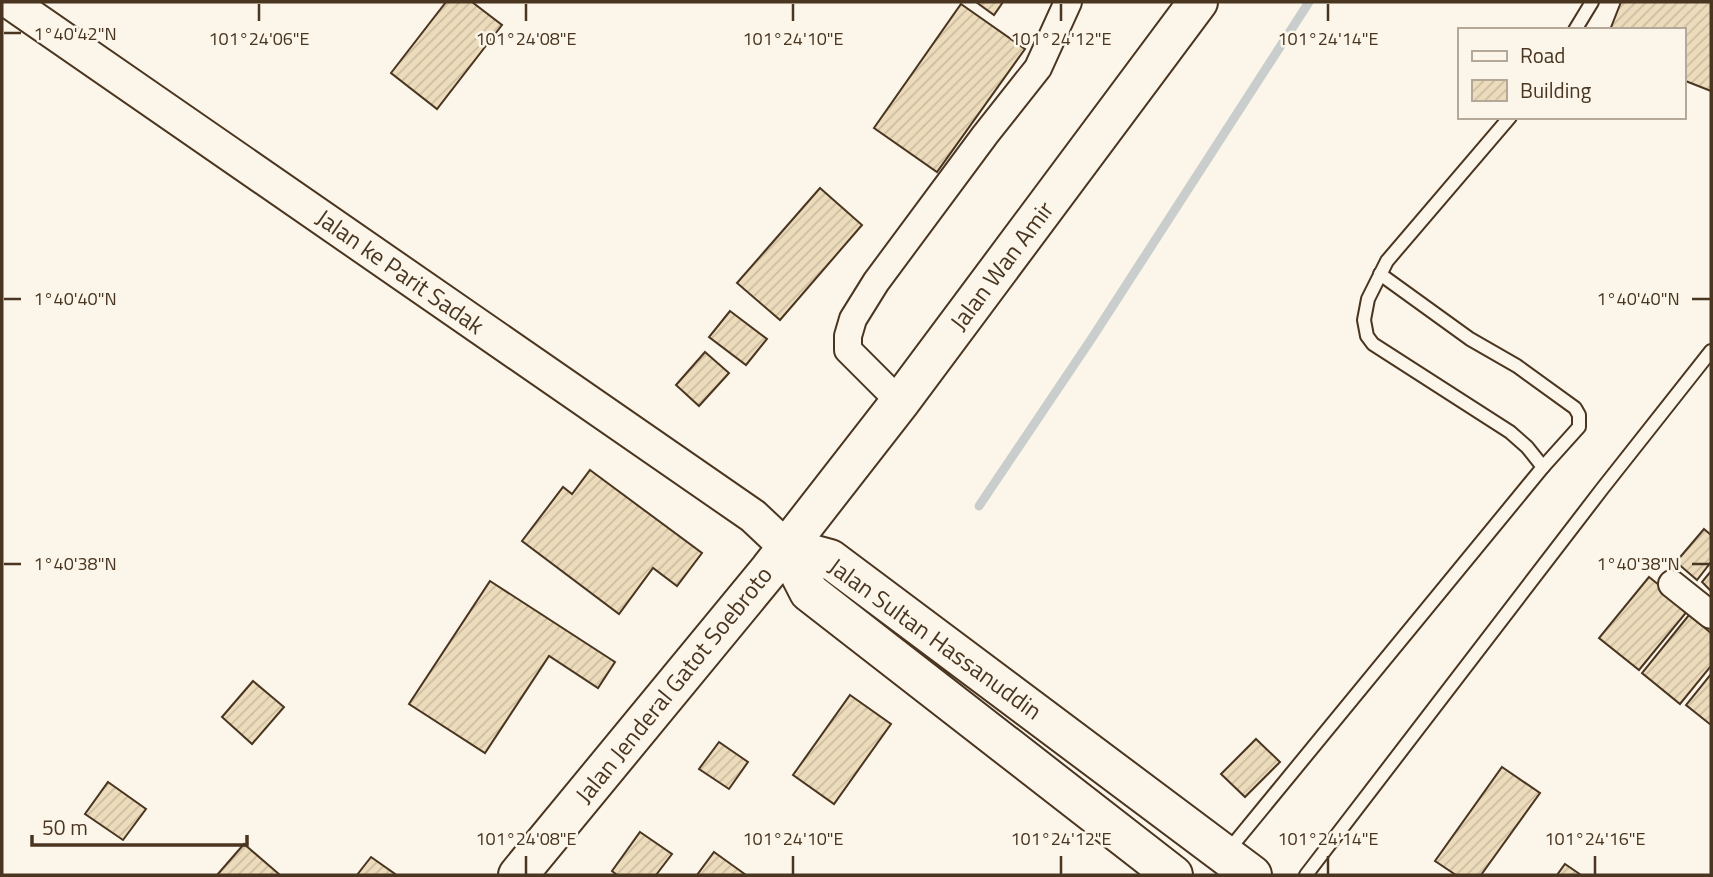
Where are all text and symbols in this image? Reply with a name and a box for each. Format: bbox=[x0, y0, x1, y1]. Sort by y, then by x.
text: 1°40'42"N bbox=[33, 20, 117, 47]
text: 101°24'06"E bbox=[208, 25, 310, 52]
text: 101°24'08"E bbox=[475, 25, 577, 52]
text: 101°24'10"E bbox=[742, 25, 844, 52]
text: 101°24'12"E bbox=[1010, 25, 1112, 52]
text: 101°24'14"E bbox=[1277, 25, 1379, 52]
legend bbox=[1458, 28, 1685, 119]
text: Road bbox=[1520, 39, 1565, 71]
text: Building bbox=[1520, 74, 1592, 106]
street label: Jalan Wan Amir bbox=[941, 193, 1062, 338]
street label: Jalan ke Parit Sadak bbox=[309, 200, 492, 343]
text: 1°40'40"N bbox=[33, 285, 117, 312]
text: 1°40'40"N bbox=[1596, 285, 1680, 312]
street label: Jalan Sultan Hassanuddin bbox=[821, 548, 1050, 728]
text: 1°40'38"N bbox=[33, 550, 117, 577]
text: 1°40'38"N bbox=[1596, 550, 1680, 577]
street label: Jalan Jenderal Gatot Soebroto bbox=[566, 558, 780, 811]
scale bar bbox=[32, 804, 247, 848]
text: 50 m bbox=[42, 811, 88, 843]
text: 101°24'08"E bbox=[475, 825, 577, 852]
text: 101°24'10"E bbox=[742, 825, 844, 852]
text: 101°24'12"E bbox=[1010, 825, 1112, 852]
text: 101°24'14"E bbox=[1277, 825, 1379, 852]
text: 101°24'16"E bbox=[1544, 825, 1646, 852]

